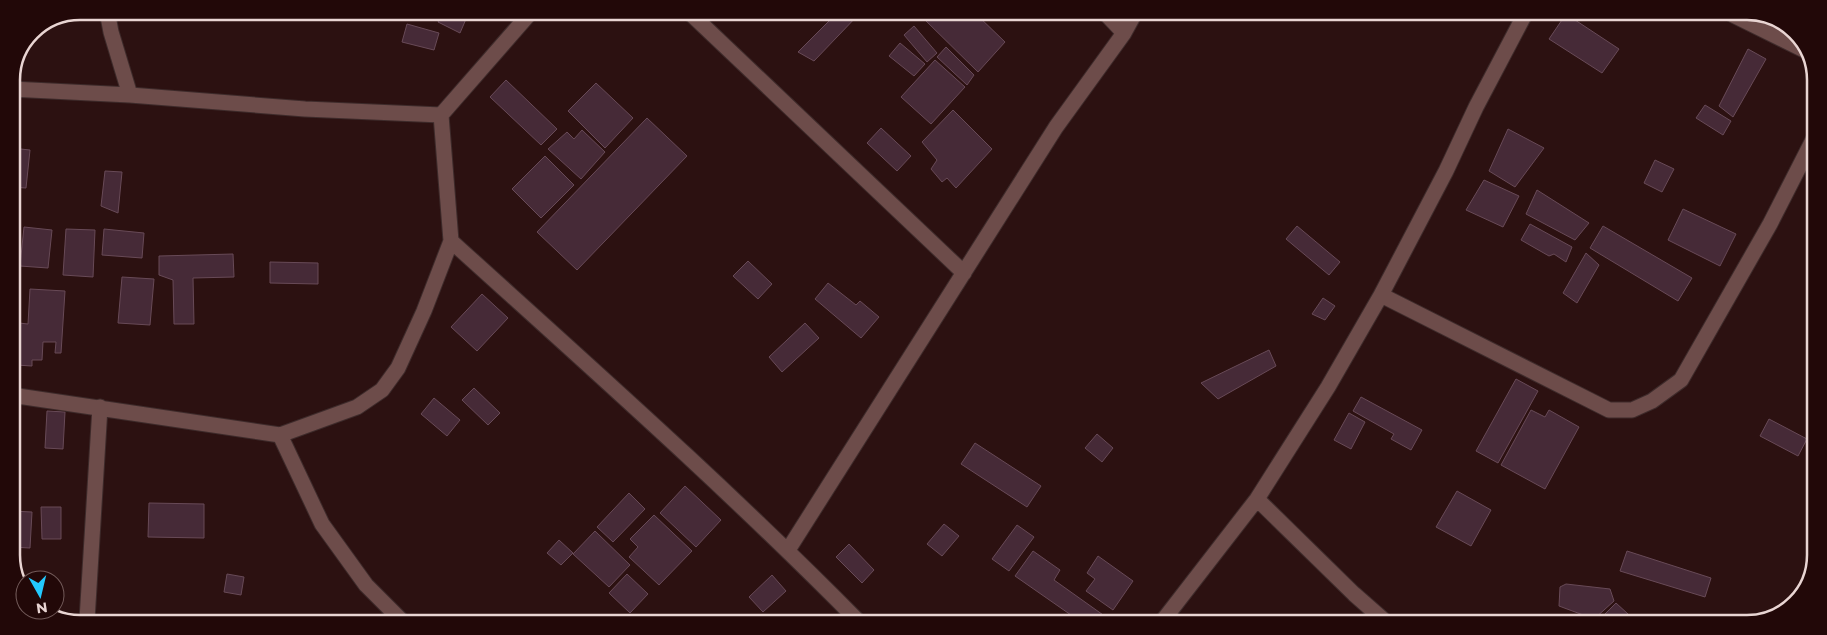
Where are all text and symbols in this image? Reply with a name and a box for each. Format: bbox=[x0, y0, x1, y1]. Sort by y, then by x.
north arrow bbox=[15, 570, 65, 620]
text: N bbox=[35, 598, 49, 618]

